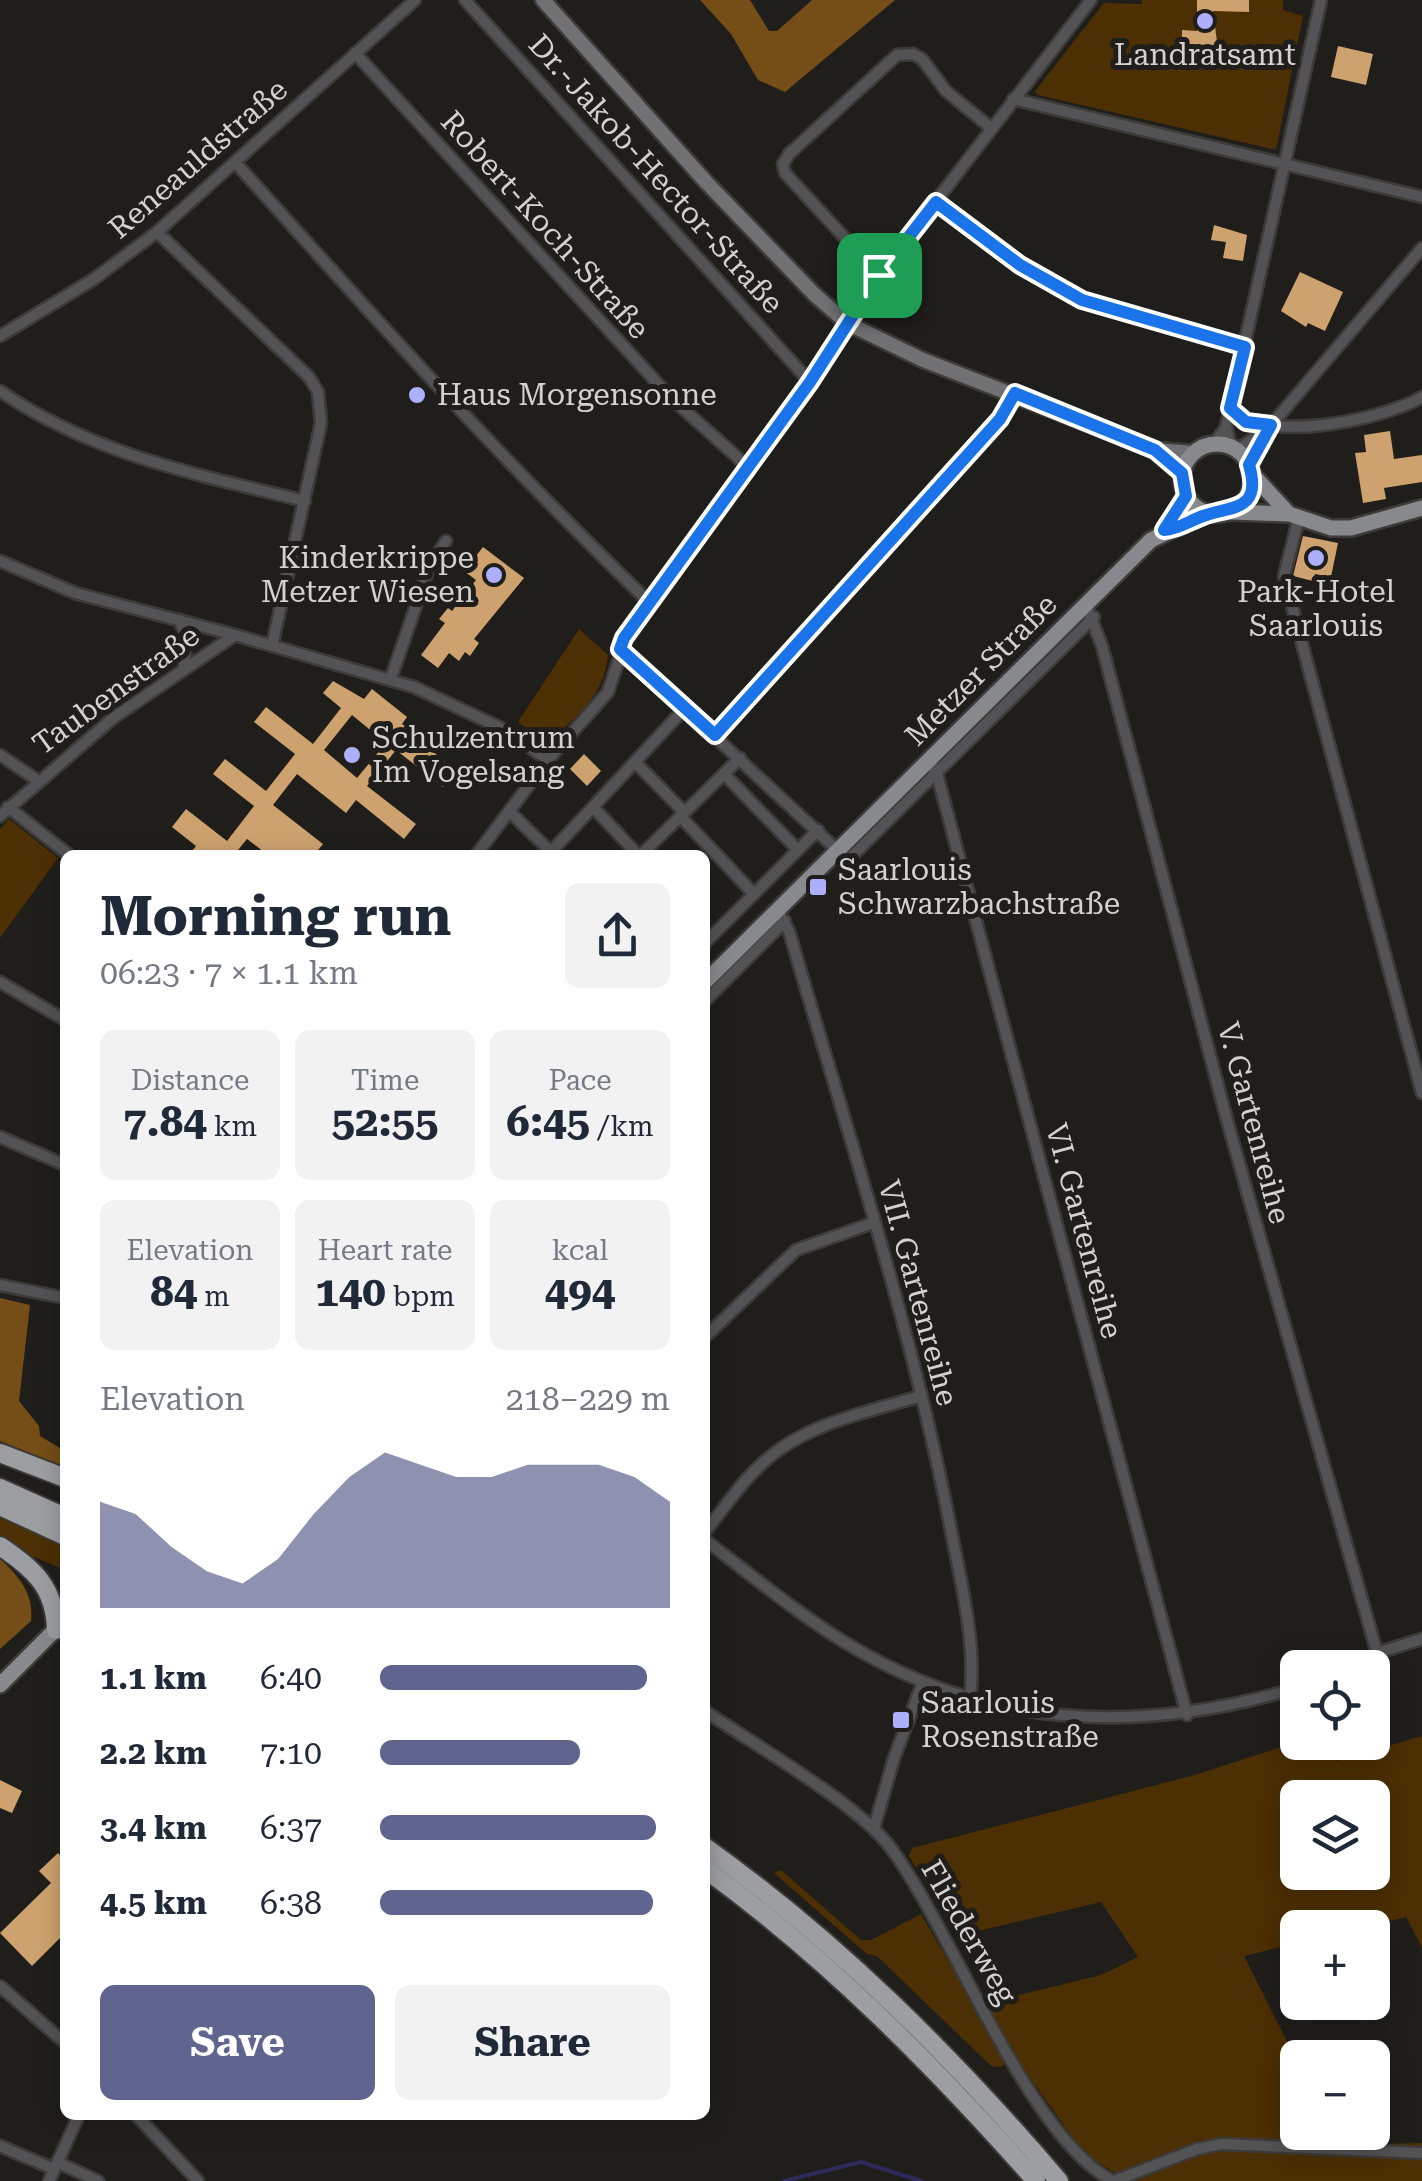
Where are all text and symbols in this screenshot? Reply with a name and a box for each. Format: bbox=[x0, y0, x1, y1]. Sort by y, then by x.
marker: Landratsamt bbox=[1194, 10, 1216, 32]
street label: Dr.-Jakob-Hector-Straße bbox=[522, 27, 791, 320]
place label: Landratsamt bbox=[1114, 37, 1296, 72]
street label: Reneauldstraße bbox=[101, 72, 294, 246]
street label: Robert-Koch-Straße bbox=[434, 104, 657, 346]
pin bbox=[837, 233, 922, 318]
icon: arrive bbox=[852, 248, 907, 303]
place label: Haus Morgensonne bbox=[437, 377, 717, 412]
marker: Haus Morgensonne bbox=[406, 384, 428, 406]
place label: Kinderkrippe Metzer Wiesen bbox=[261, 540, 474, 609]
marker: Park-Hotel Saarlouis bbox=[1305, 547, 1327, 569]
marker: Kinderkrippe Metzer Wiesen bbox=[483, 564, 505, 586]
place label: Park-Hotel Saarlouis bbox=[1237, 574, 1395, 643]
street label: Metzer Straße bbox=[898, 587, 1064, 753]
street label: Taubenstraße bbox=[26, 618, 206, 762]
place label: Schulzentrum Im Vogelsang bbox=[372, 720, 575, 789]
marker: Schulzentrum Im Vogelsang bbox=[341, 744, 363, 766]
place label: Saarlouis Schwarzbachstraße bbox=[838, 852, 1120, 921]
marker: Saarlouis Schwarzbachstraße bbox=[807, 876, 829, 898]
button: share bbox=[565, 883, 670, 988]
text: Morning run bbox=[100, 884, 451, 948]
text: 06:23 · 7 × 1.1 km bbox=[100, 954, 358, 992]
street label: V. Gartenreihe bbox=[1211, 1018, 1298, 1227]
text: Distance bbox=[131, 1064, 249, 1097]
text: Time bbox=[351, 1064, 419, 1097]
text: Pace bbox=[548, 1064, 612, 1097]
text: 7.84 bbox=[123, 1097, 207, 1146]
text: 52:55 bbox=[331, 1097, 439, 1146]
text: 6:45 bbox=[506, 1097, 590, 1146]
text: km bbox=[207, 1110, 257, 1143]
text: /km bbox=[590, 1110, 654, 1143]
street label: VI. Gartenreihe bbox=[1039, 1120, 1130, 1342]
street label: VII. Gartenreihe bbox=[872, 1176, 965, 1410]
text: Elevation bbox=[127, 1234, 253, 1267]
text: Heart rate bbox=[318, 1234, 452, 1267]
text: kcal bbox=[552, 1234, 608, 1267]
text: 84 bbox=[150, 1267, 197, 1316]
text: 140 bbox=[315, 1267, 386, 1316]
text: 494 bbox=[545, 1267, 615, 1316]
text: m bbox=[197, 1280, 230, 1313]
text: bpm bbox=[386, 1280, 455, 1313]
text: Elevation bbox=[100, 1380, 245, 1418]
text: 218–229 m bbox=[506, 1380, 670, 1418]
map controls bbox=[1280, 1650, 1390, 2150]
button: locate bbox=[1280, 1650, 1390, 1760]
text: 1.1 km bbox=[100, 1659, 207, 1697]
text: 6:40 bbox=[260, 1659, 322, 1697]
place label: Saarlouis Rosenstraße bbox=[921, 1685, 1099, 1754]
marker: Saarlouis Rosenstraße bbox=[890, 1709, 912, 1731]
text: 2.2 km bbox=[100, 1734, 207, 1772]
text: 7:10 bbox=[260, 1734, 322, 1772]
button: layers bbox=[1280, 1780, 1390, 1890]
text: 3.4 km bbox=[100, 1809, 207, 1847]
text: 6:37 bbox=[260, 1809, 322, 1847]
street label: Fliederweg bbox=[914, 1854, 1025, 2010]
text: 4.5 km bbox=[100, 1884, 207, 1922]
text: 6:38 bbox=[260, 1884, 322, 1922]
button: + bbox=[1280, 1910, 1390, 2020]
button: Save bbox=[100, 1985, 375, 2100]
button: Share bbox=[395, 1985, 670, 2100]
button: − bbox=[1280, 2040, 1390, 2150]

